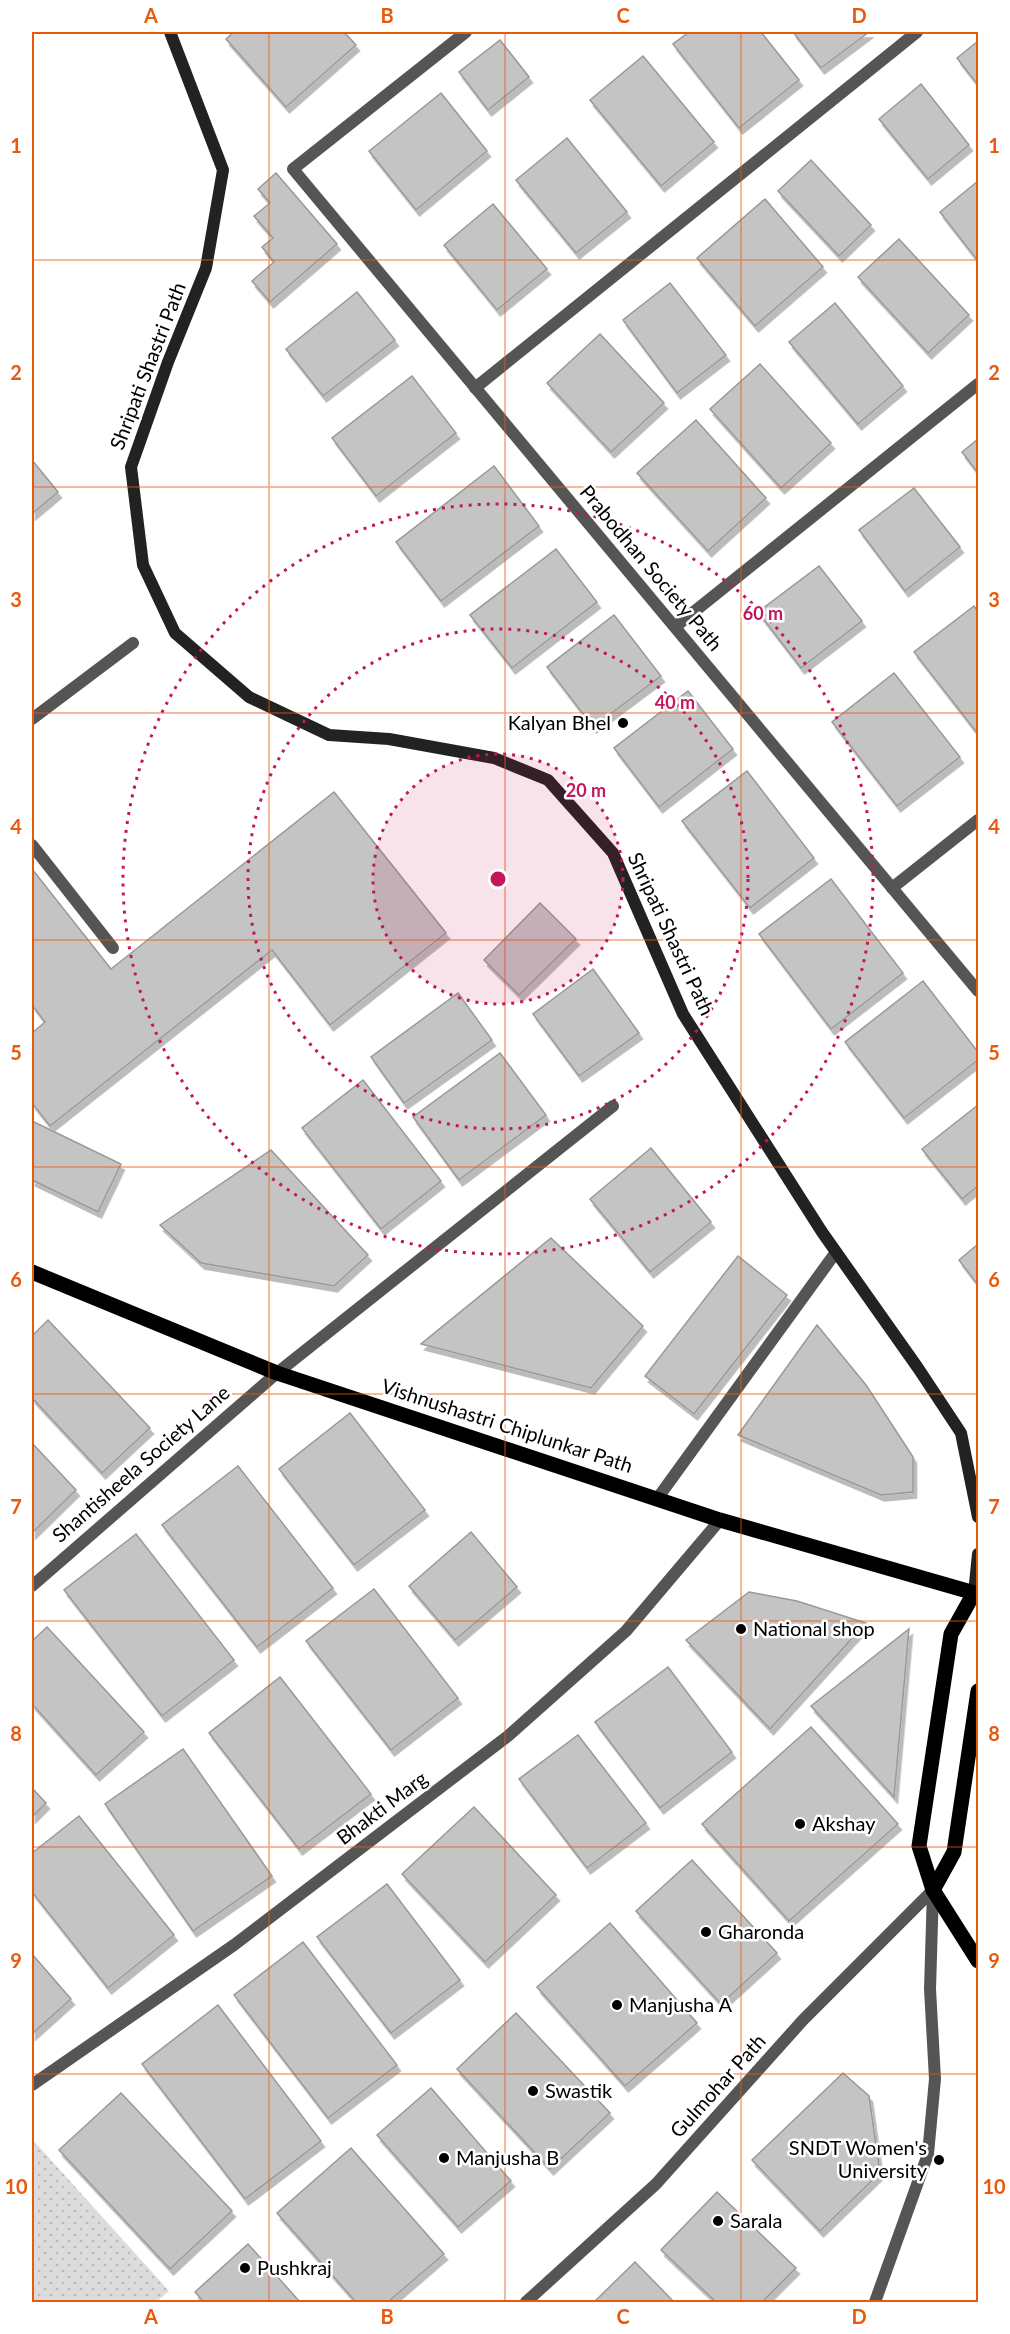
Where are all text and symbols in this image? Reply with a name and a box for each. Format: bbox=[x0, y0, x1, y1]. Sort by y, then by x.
text: A bbox=[143, 3, 158, 27]
text: B bbox=[380, 3, 394, 27]
text: C bbox=[616, 3, 630, 27]
text: D bbox=[851, 3, 867, 27]
text: 1 bbox=[10, 133, 22, 157]
text: 1 bbox=[988, 133, 1000, 157]
street label: Shripati Shastri Path bbox=[104, 279, 190, 453]
text: 2 bbox=[10, 360, 22, 384]
text: 2 bbox=[988, 360, 1000, 384]
street label: Prabodhan Society Path bbox=[575, 480, 728, 655]
text: 3 bbox=[10, 587, 22, 611]
text: 3 bbox=[988, 587, 1000, 611]
text: 60 m bbox=[743, 602, 783, 624]
text: 40 m bbox=[655, 691, 695, 713]
place label: Kalyan Bhel bbox=[508, 710, 611, 734]
marker: Kalyan Bhel bbox=[616, 716, 630, 730]
text: 20 m bbox=[566, 779, 606, 801]
text: 4 bbox=[10, 814, 22, 838]
text: 4 bbox=[988, 814, 1000, 838]
street label: Shripati Shastri Path bbox=[624, 848, 720, 1019]
centre of rings bbox=[488, 869, 508, 889]
text: 5 bbox=[10, 1040, 22, 1064]
text: 5 bbox=[988, 1040, 1000, 1064]
text: 6 bbox=[10, 1267, 22, 1291]
text: 6 bbox=[988, 1267, 1000, 1291]
street label: Vishnushastri Chiplunkar Path bbox=[379, 1373, 636, 1477]
street label: Shantisheela Society Lane bbox=[47, 1380, 234, 1547]
text: 7 bbox=[10, 1494, 22, 1518]
text: 7 bbox=[988, 1494, 1000, 1518]
place label: National shop bbox=[753, 1616, 875, 1640]
marker: National shop bbox=[734, 1622, 748, 1636]
text: 8 bbox=[10, 1721, 22, 1745]
text: 8 bbox=[988, 1721, 1000, 1745]
street label: Bhakti Marg bbox=[331, 1765, 431, 1849]
place label: Akshay bbox=[812, 1811, 876, 1835]
marker: Akshay bbox=[793, 1817, 807, 1831]
place label: Gharonda bbox=[718, 1919, 804, 1943]
marker: Gharonda bbox=[699, 1925, 713, 1939]
text: 9 bbox=[10, 1948, 22, 1972]
text: 9 bbox=[988, 1948, 1000, 1972]
place label: Manjusha A bbox=[629, 1992, 733, 2016]
marker: Manjusha A bbox=[610, 1998, 624, 2012]
street label: Gulmohar Path bbox=[665, 2029, 770, 2142]
place label: Swastik bbox=[545, 2078, 613, 2102]
marker: Swastik bbox=[526, 2084, 540, 2098]
place label: SNDT Women's University bbox=[789, 2135, 928, 2182]
place label: Manjusha B bbox=[456, 2145, 559, 2169]
marker: Manjusha B bbox=[437, 2151, 451, 2165]
marker: SNDT Women's University bbox=[932, 2153, 946, 2167]
text: 10 bbox=[4, 2174, 28, 2198]
text: 10 bbox=[982, 2174, 1006, 2198]
place label: Sarala bbox=[730, 2208, 782, 2232]
marker: Sarala bbox=[711, 2214, 725, 2228]
place label: Pushkraj bbox=[257, 2255, 332, 2279]
marker: Pushkraj bbox=[238, 2261, 252, 2275]
text: A bbox=[143, 2304, 158, 2328]
text: B bbox=[380, 2304, 394, 2328]
text: C bbox=[616, 2304, 630, 2328]
text: D bbox=[851, 2304, 867, 2328]

